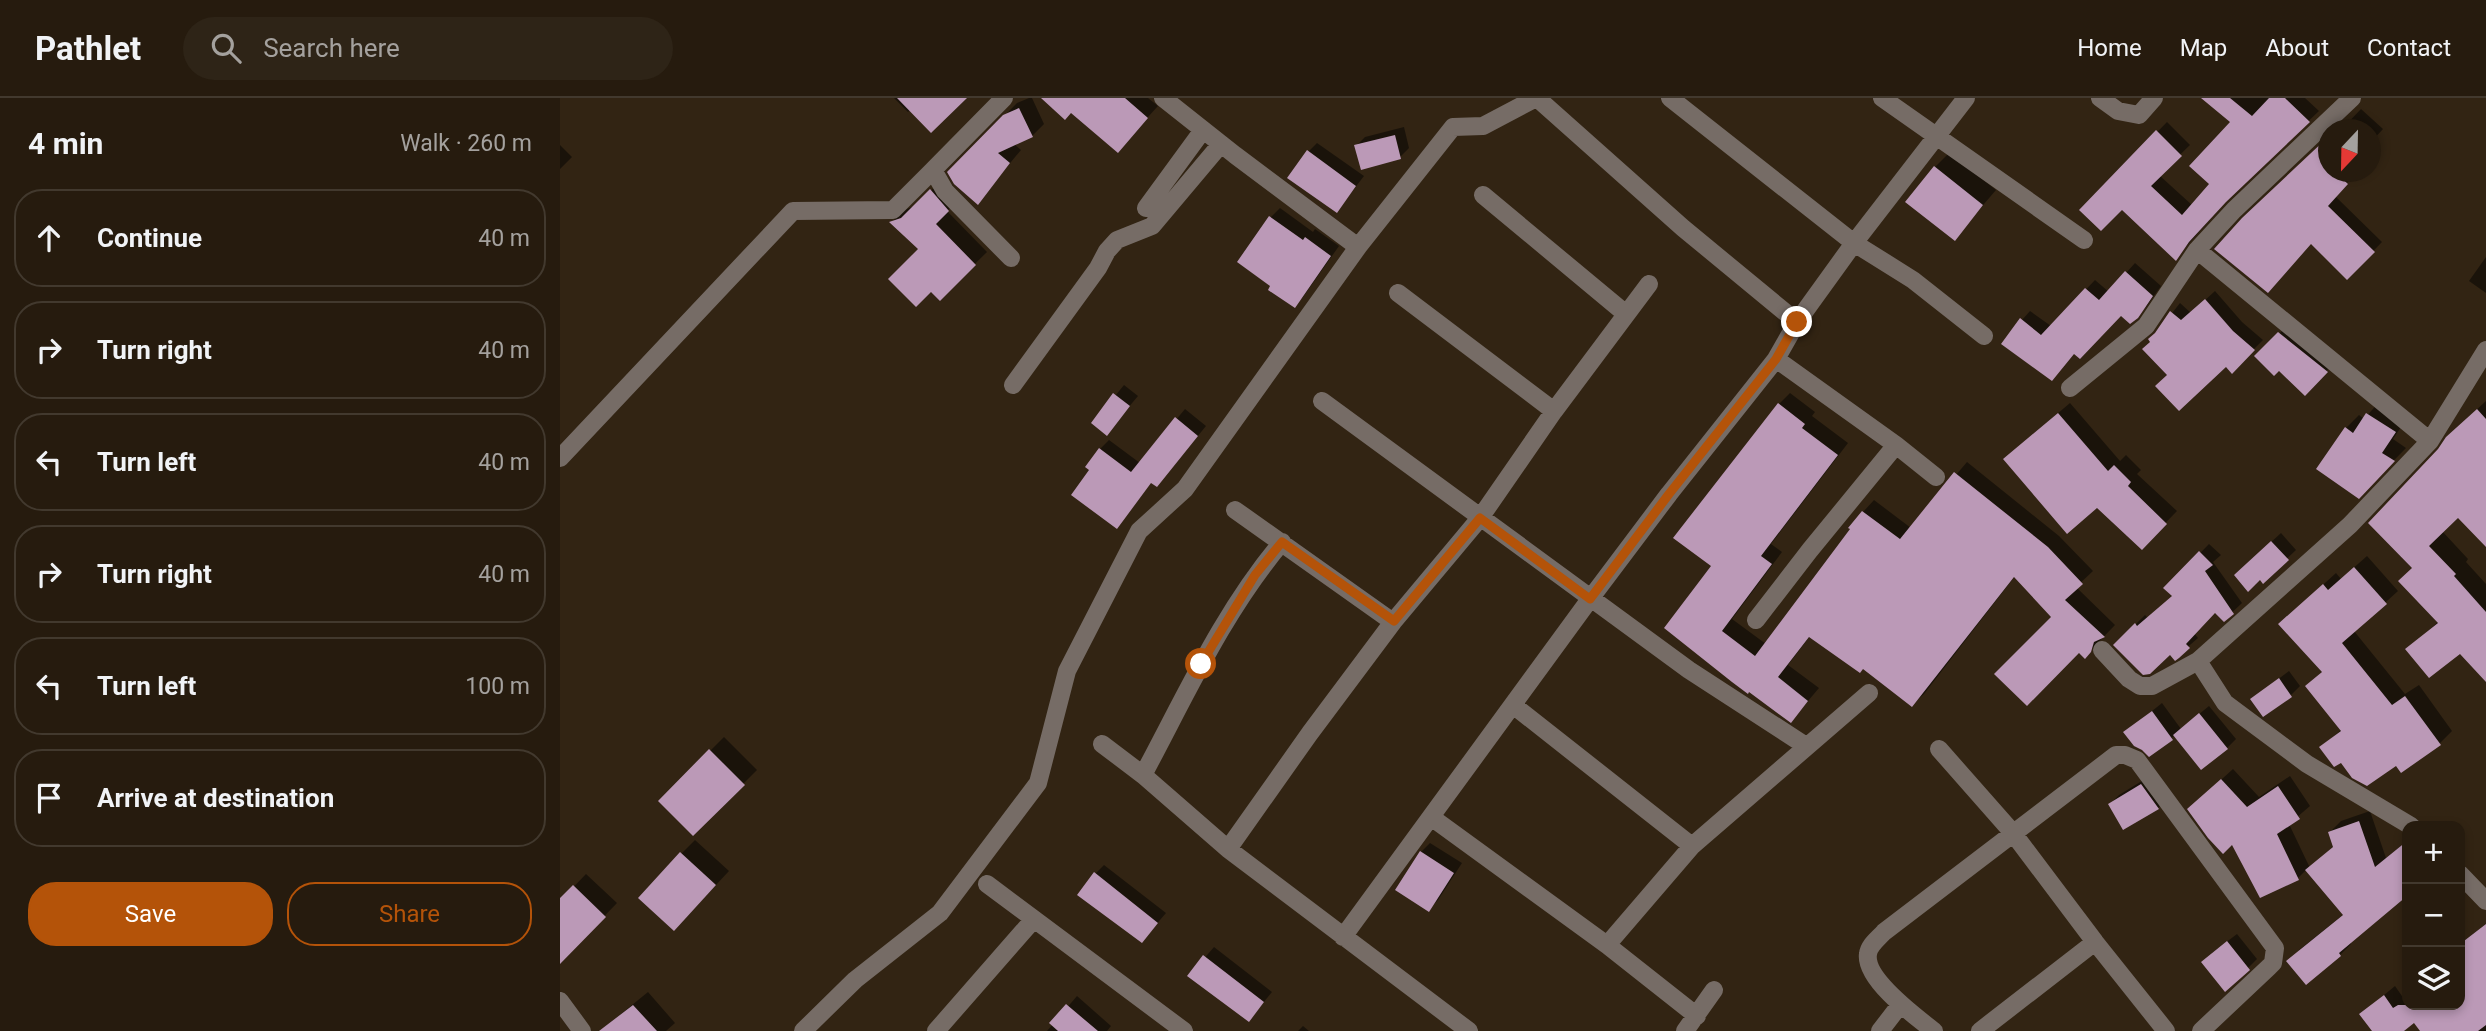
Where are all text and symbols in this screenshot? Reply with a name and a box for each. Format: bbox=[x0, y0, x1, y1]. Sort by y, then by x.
search box bbox=[183, 17, 673, 80]
text: Pathlet bbox=[35, 29, 141, 68]
icon: search bbox=[207, 29, 245, 67]
text: Search here bbox=[263, 33, 400, 63]
text: Home bbox=[2077, 34, 2142, 62]
text: Map bbox=[2180, 34, 2227, 62]
text: About bbox=[2265, 34, 2329, 62]
text: Contact bbox=[2367, 34, 2451, 62]
north arrow bbox=[2318, 119, 2381, 182]
text: 4 min bbox=[28, 126, 103, 161]
text: Walk · 260 m bbox=[400, 130, 532, 157]
icon: ahead bbox=[30, 219, 68, 257]
text: Continue bbox=[97, 223, 202, 253]
text: 40 m bbox=[478, 225, 530, 252]
route end bbox=[1781, 306, 1812, 337]
icon: right bbox=[30, 331, 68, 369]
text: Turn right bbox=[97, 335, 212, 365]
text: 40 m bbox=[478, 337, 530, 364]
icon: left bbox=[30, 443, 68, 481]
text: Turn left bbox=[97, 447, 196, 477]
text: 40 m bbox=[478, 449, 530, 476]
icon: right bbox=[30, 555, 68, 593]
text: Turn right bbox=[97, 559, 212, 589]
text: 40 m bbox=[478, 561, 530, 588]
route start bbox=[1185, 648, 1216, 679]
icon: left bbox=[30, 667, 68, 705]
text: Turn left bbox=[97, 671, 196, 701]
text: 100 m bbox=[465, 673, 530, 700]
icon: arrive bbox=[30, 779, 68, 817]
text: Arrive at destination bbox=[97, 783, 334, 813]
map controls bbox=[2402, 821, 2465, 1010]
button: + bbox=[2402, 821, 2465, 884]
button: Save bbox=[28, 882, 273, 946]
button: Share bbox=[287, 882, 532, 946]
button: − bbox=[2402, 884, 2465, 947]
button: layers bbox=[2402, 947, 2465, 1010]

